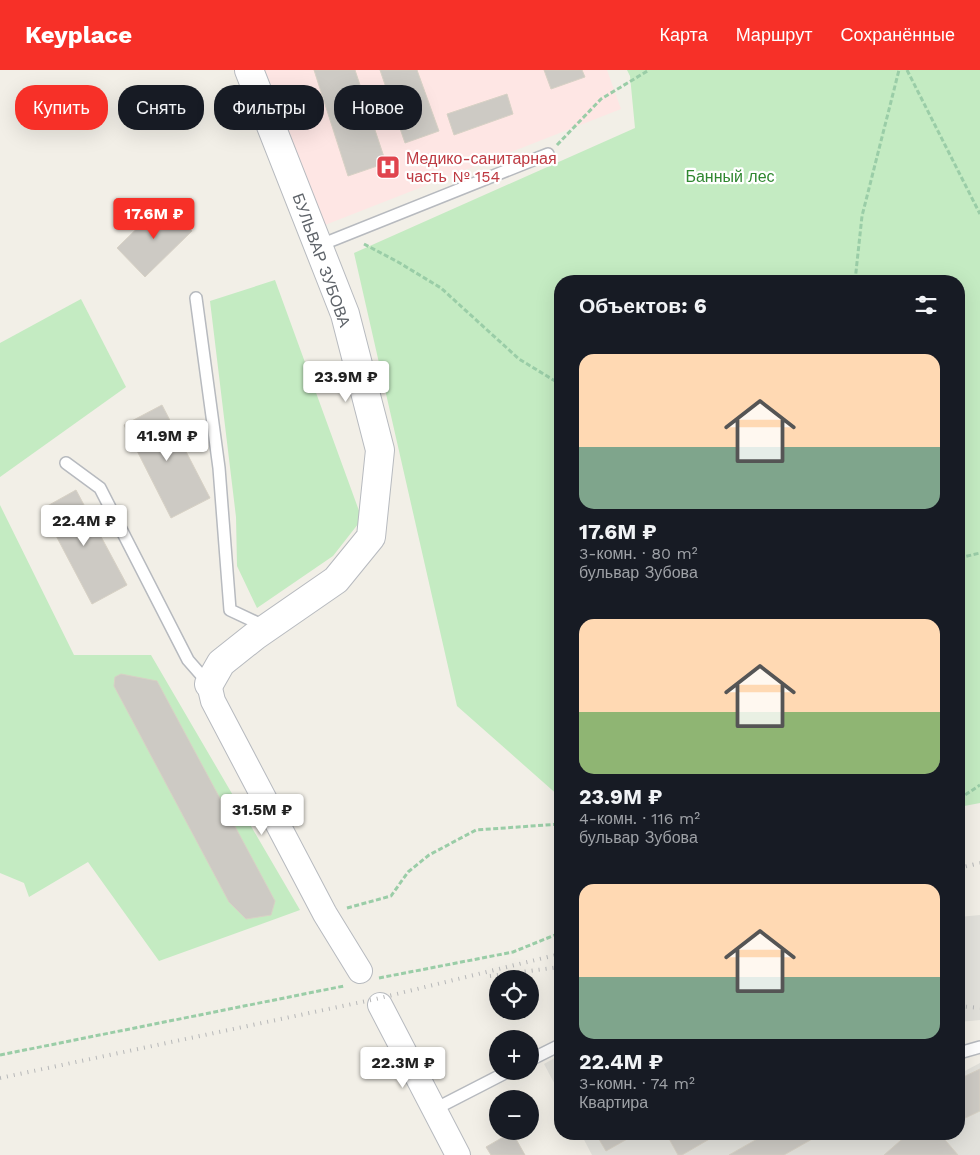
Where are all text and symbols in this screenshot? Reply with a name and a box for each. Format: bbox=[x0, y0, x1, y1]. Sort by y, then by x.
text: Keyplace bbox=[25, 21, 132, 49]
text: Карта bbox=[660, 24, 708, 45]
text: Маршрут bbox=[736, 24, 812, 45]
text: Сохранённые bbox=[840, 24, 955, 45]
chip: Купить bbox=[15, 85, 108, 130]
chip: Снять bbox=[118, 85, 204, 130]
chip: Фильтры bbox=[214, 85, 324, 130]
chip: Новое bbox=[334, 85, 422, 130]
place label: Медико-санитарная часть № 154 bbox=[406, 149, 557, 186]
hospital icon: Медико-санитарная часть № 154 bbox=[375, 154, 401, 180]
park label: Банный лес bbox=[685, 167, 775, 186]
street label: БУЛЬВАР ЗУБОВА bbox=[289, 191, 355, 330]
pin: 17.6M ₽ bbox=[108, 198, 200, 240]
text: 17.6M ₽ bbox=[124, 204, 184, 223]
icon: filters bbox=[912, 291, 940, 319]
text: Объектов: 6 bbox=[579, 293, 707, 318]
pin: 23.9M ₽ bbox=[300, 360, 392, 403]
text: 23.9M ₽ bbox=[314, 367, 378, 386]
icon: home bbox=[715, 386, 805, 476]
pin: 41.9M ₽ bbox=[121, 420, 213, 462]
text: 41.9M ₽ bbox=[136, 426, 198, 445]
pin: 22.4M ₽ bbox=[38, 504, 130, 547]
text: 22.4M ₽ bbox=[52, 511, 116, 530]
text: 17.6M ₽ bbox=[579, 519, 657, 544]
text: 3-комн. · 80 m² bbox=[579, 544, 698, 563]
text: бульвар Зубова bbox=[579, 563, 698, 582]
icon: home bbox=[715, 651, 805, 741]
text: 23.9M ₽ bbox=[579, 784, 663, 809]
pin: 31.5M ₽ bbox=[216, 794, 308, 836]
text: 31.5M ₽ bbox=[232, 800, 292, 819]
text: 4-комн. · 116 m² bbox=[579, 809, 700, 828]
text: бульвар Зубова bbox=[579, 828, 698, 847]
icon: home bbox=[715, 916, 805, 1006]
map controls bbox=[489, 970, 539, 1140]
button: locate bbox=[489, 970, 539, 1020]
button: + bbox=[489, 1030, 539, 1080]
pin: 22.3M ₽ bbox=[357, 1046, 449, 1089]
text: 22.4M ₽ bbox=[579, 1049, 663, 1074]
text: 22.3M ₽ bbox=[371, 1053, 435, 1072]
text: 3-комн. · 74 m² bbox=[579, 1074, 695, 1093]
button: − bbox=[489, 1090, 539, 1140]
text: Квартира bbox=[579, 1093, 648, 1112]

